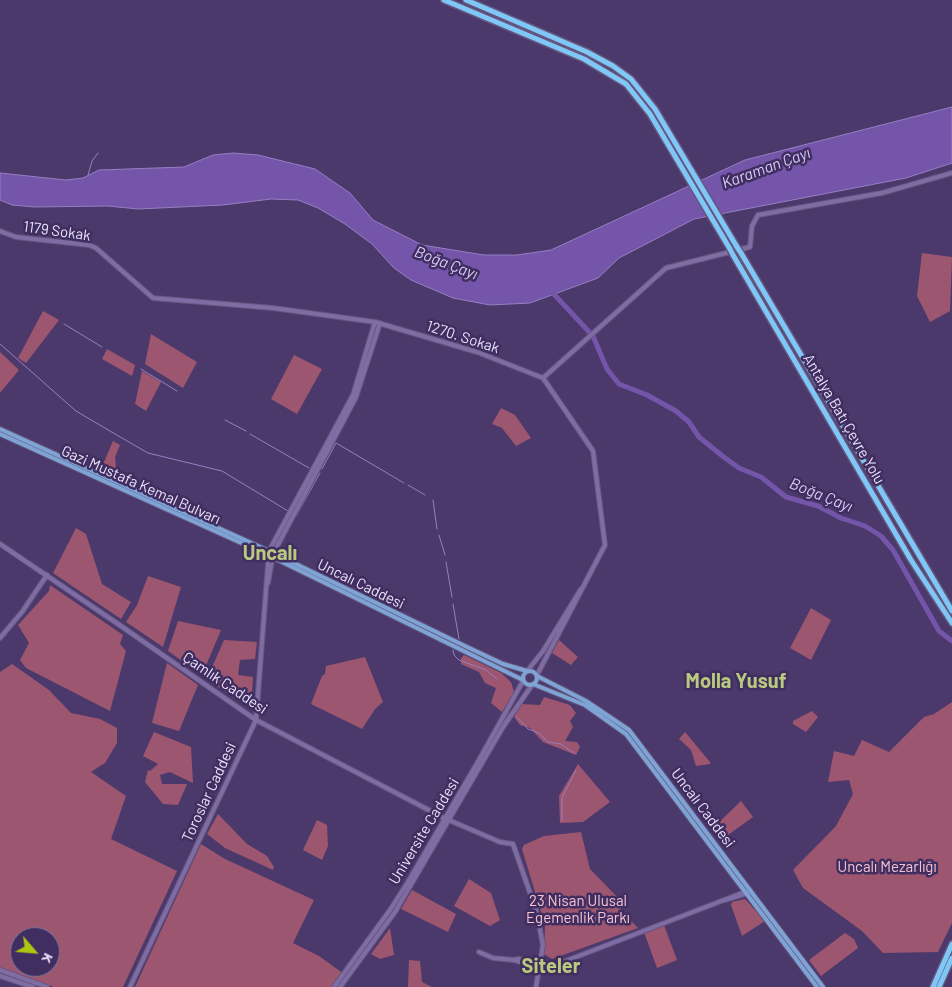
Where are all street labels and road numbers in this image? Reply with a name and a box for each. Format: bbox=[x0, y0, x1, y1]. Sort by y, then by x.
street label: 1179 Sokak bbox=[22, 217, 92, 245]
street label: 1270. Sokak bbox=[424, 317, 502, 357]
street label: Antalya Batı Çevre Yolu bbox=[799, 351, 889, 487]
street label: Gazi Mustafa Kemal Bulvarı bbox=[59, 442, 223, 528]
street label: Uncalı Caddesi bbox=[314, 555, 408, 613]
street label: Çamlık Caddesi bbox=[179, 648, 271, 718]
street label: Toroslar Caddesi bbox=[178, 739, 240, 845]
street label: Uncalı Caddesi bbox=[667, 765, 739, 851]
street label: Universite Caddesi bbox=[385, 774, 463, 888]

